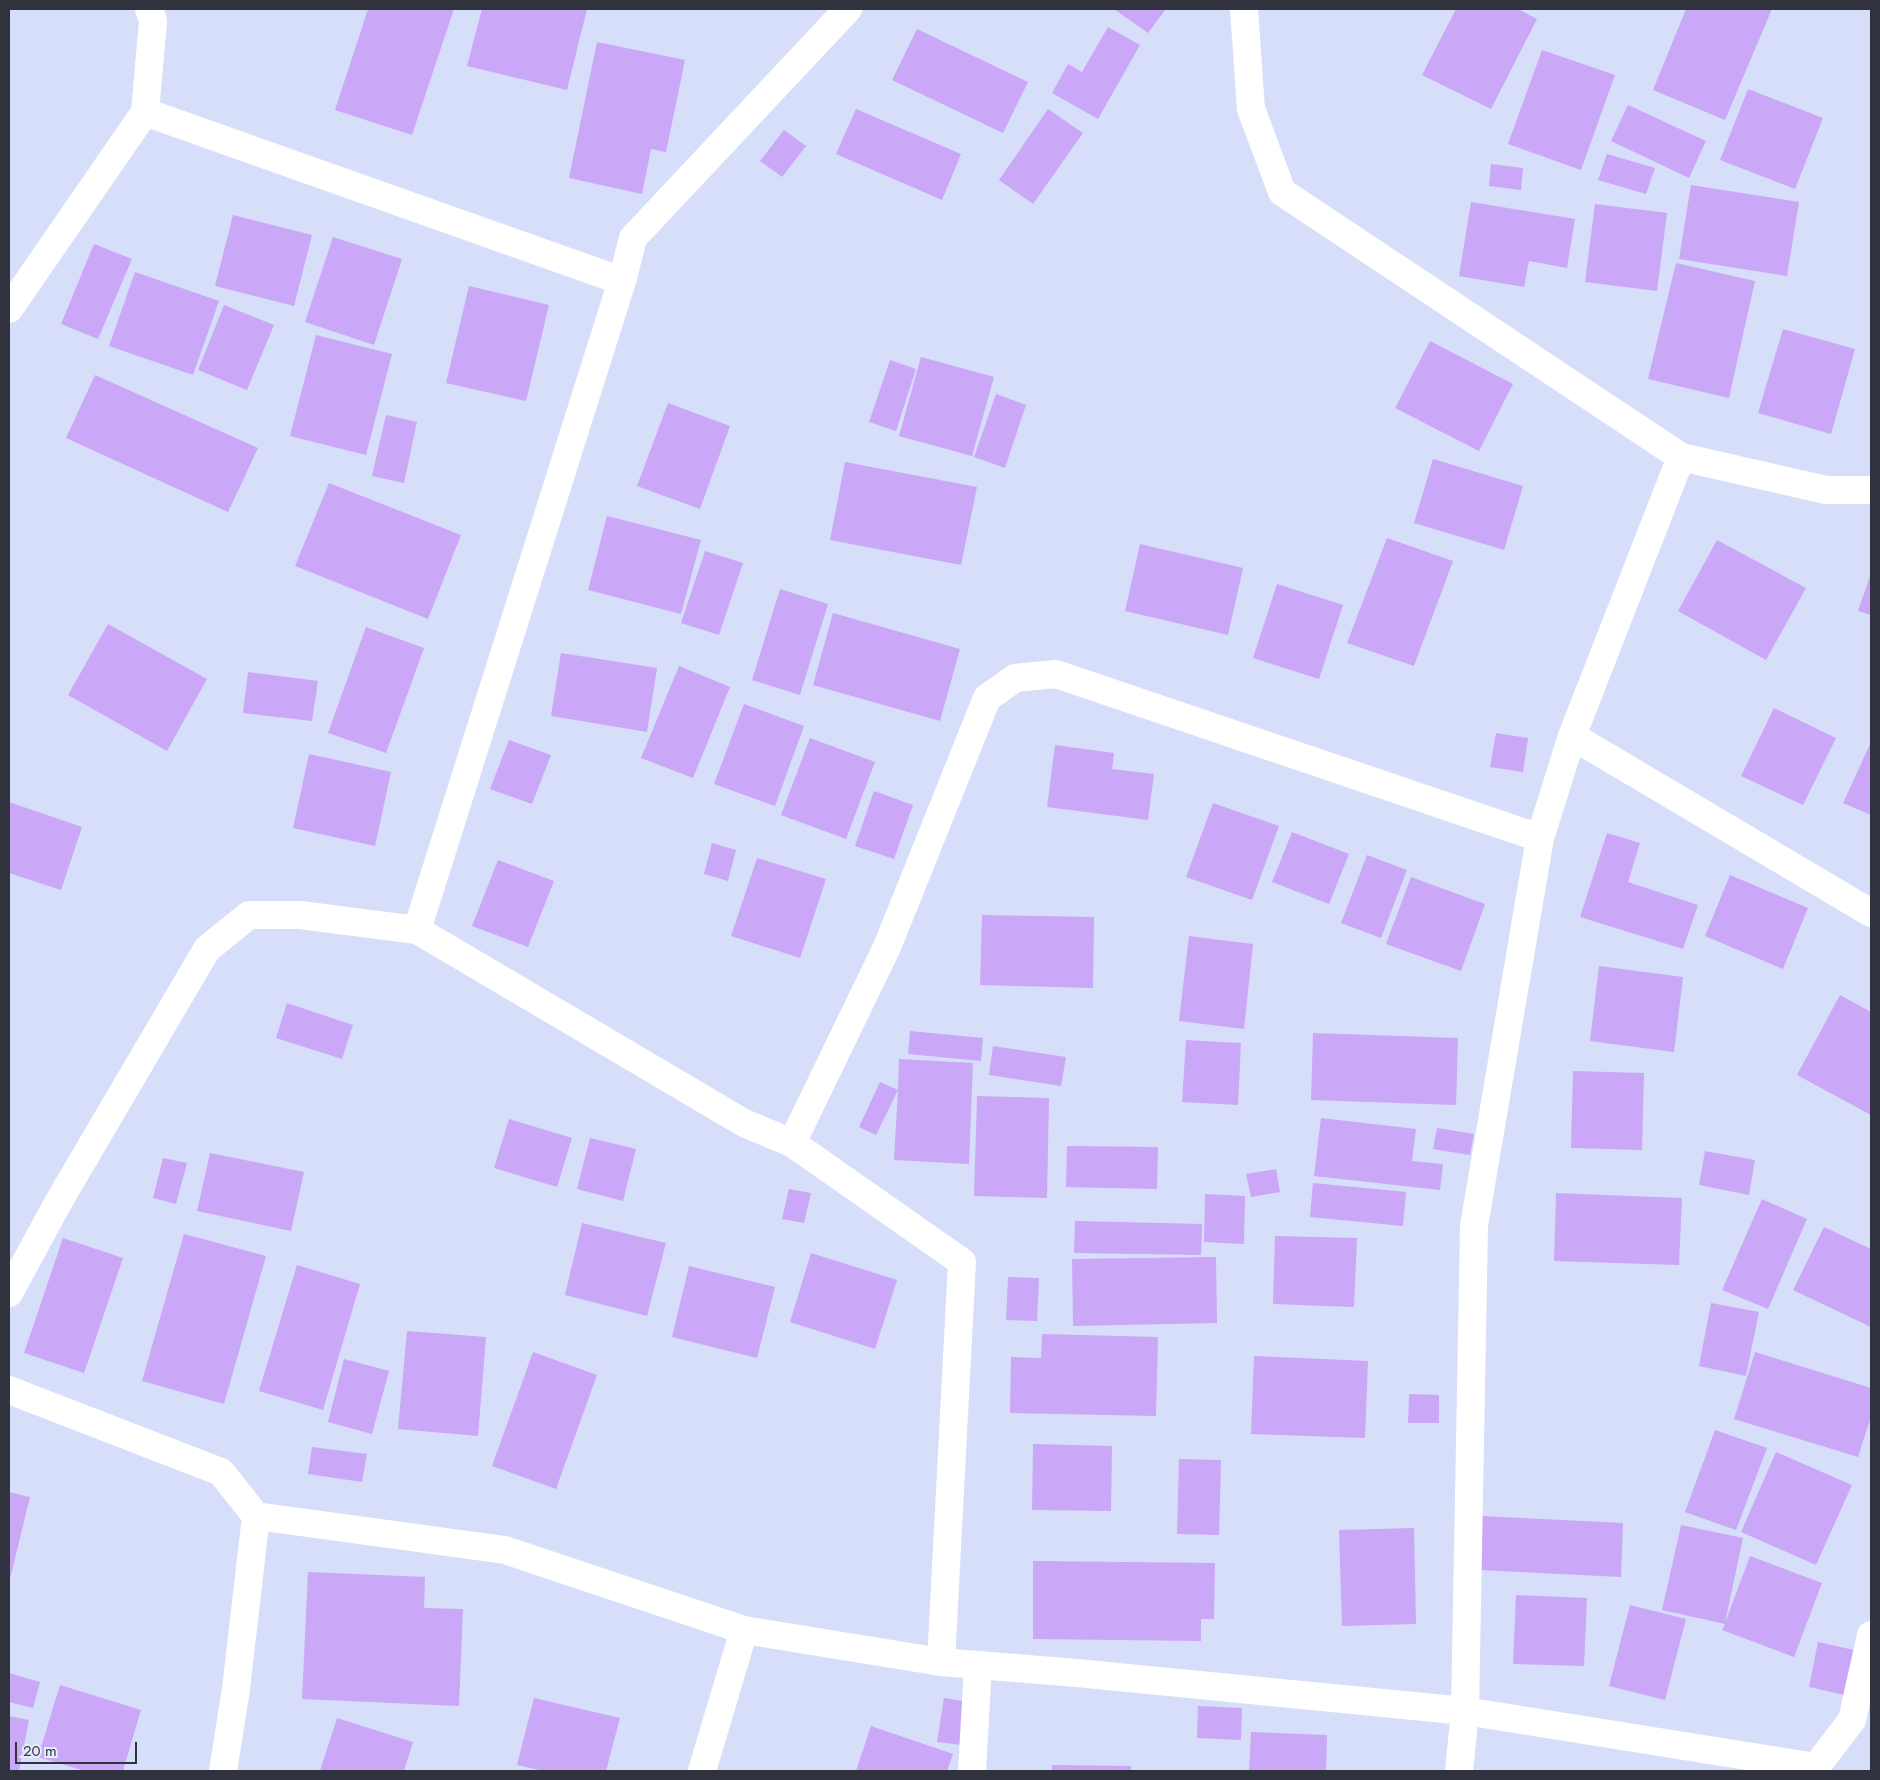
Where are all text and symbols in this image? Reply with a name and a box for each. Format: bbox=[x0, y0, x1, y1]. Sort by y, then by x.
scale bar bbox=[18, 1732, 140, 1764]
text: 20 m bbox=[23, 1740, 57, 1762]

